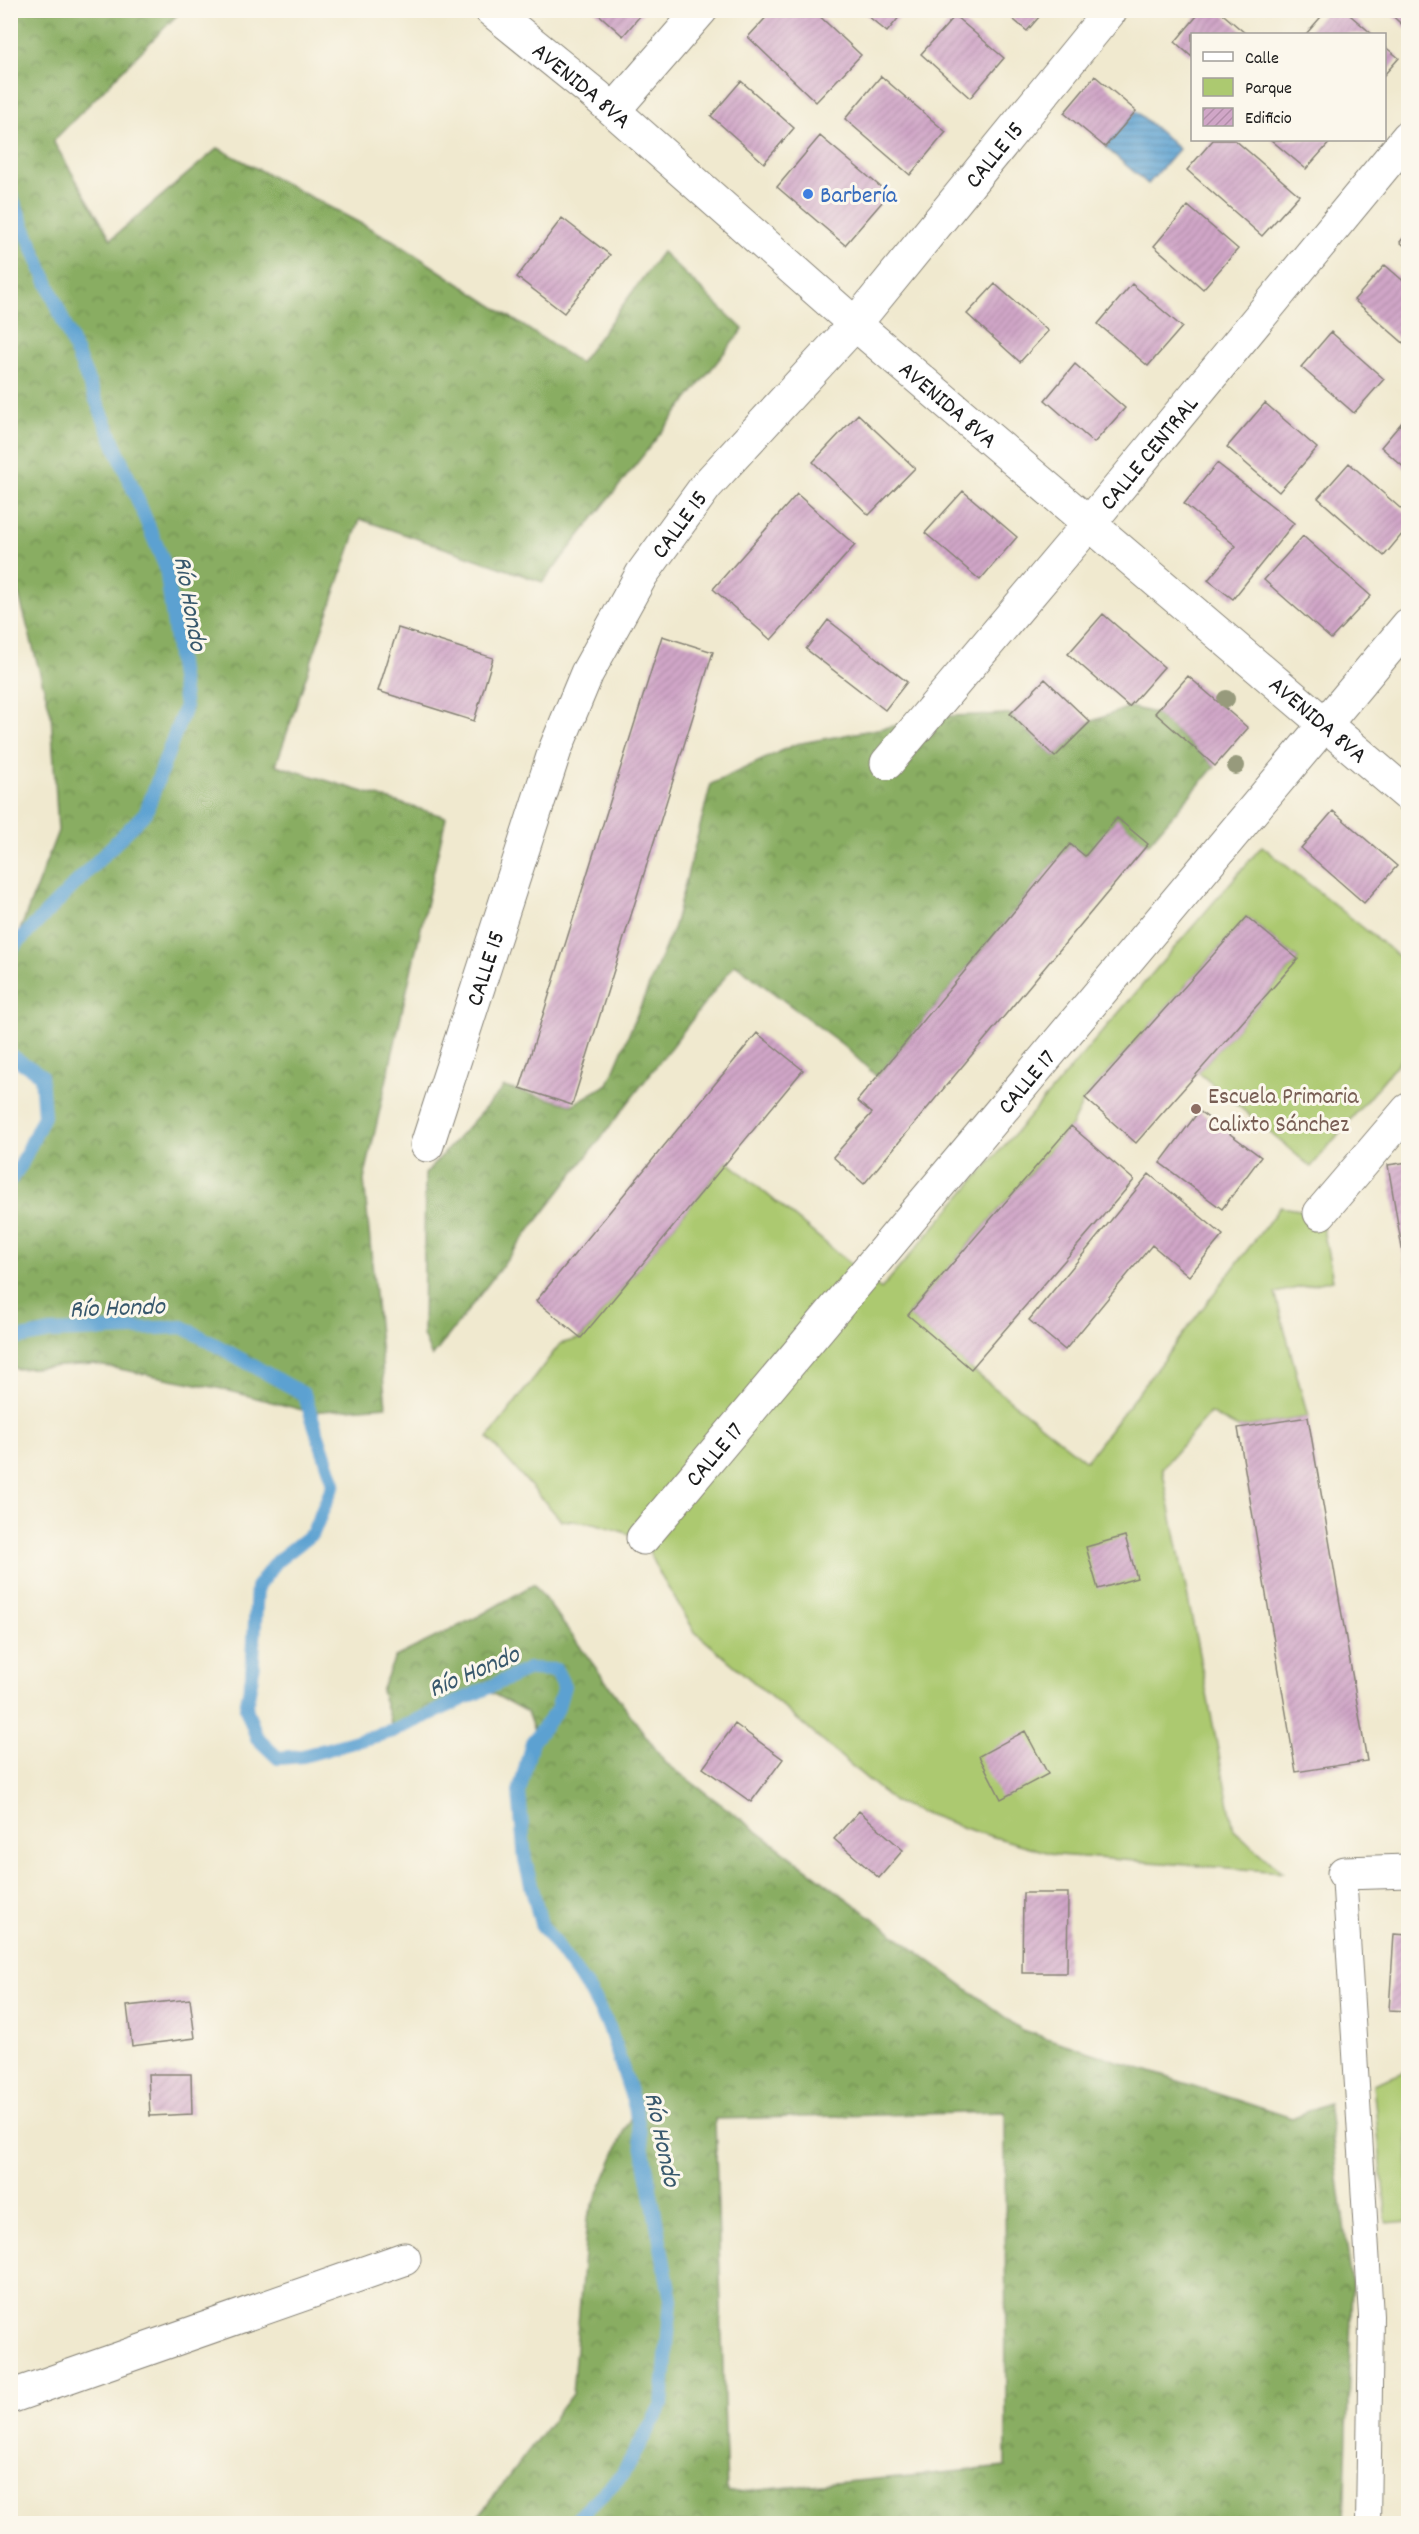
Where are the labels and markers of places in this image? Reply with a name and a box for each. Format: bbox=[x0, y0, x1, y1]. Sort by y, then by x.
place label: Barbería bbox=[820, 180, 898, 214]
marker: Barbería bbox=[801, 187, 815, 201]
place label: Escuela Primaria Calixto Sánchez bbox=[1208, 1081, 1359, 1143]
marker: Escuela Primaria Calixto Sánchez bbox=[1189, 1102, 1203, 1116]

